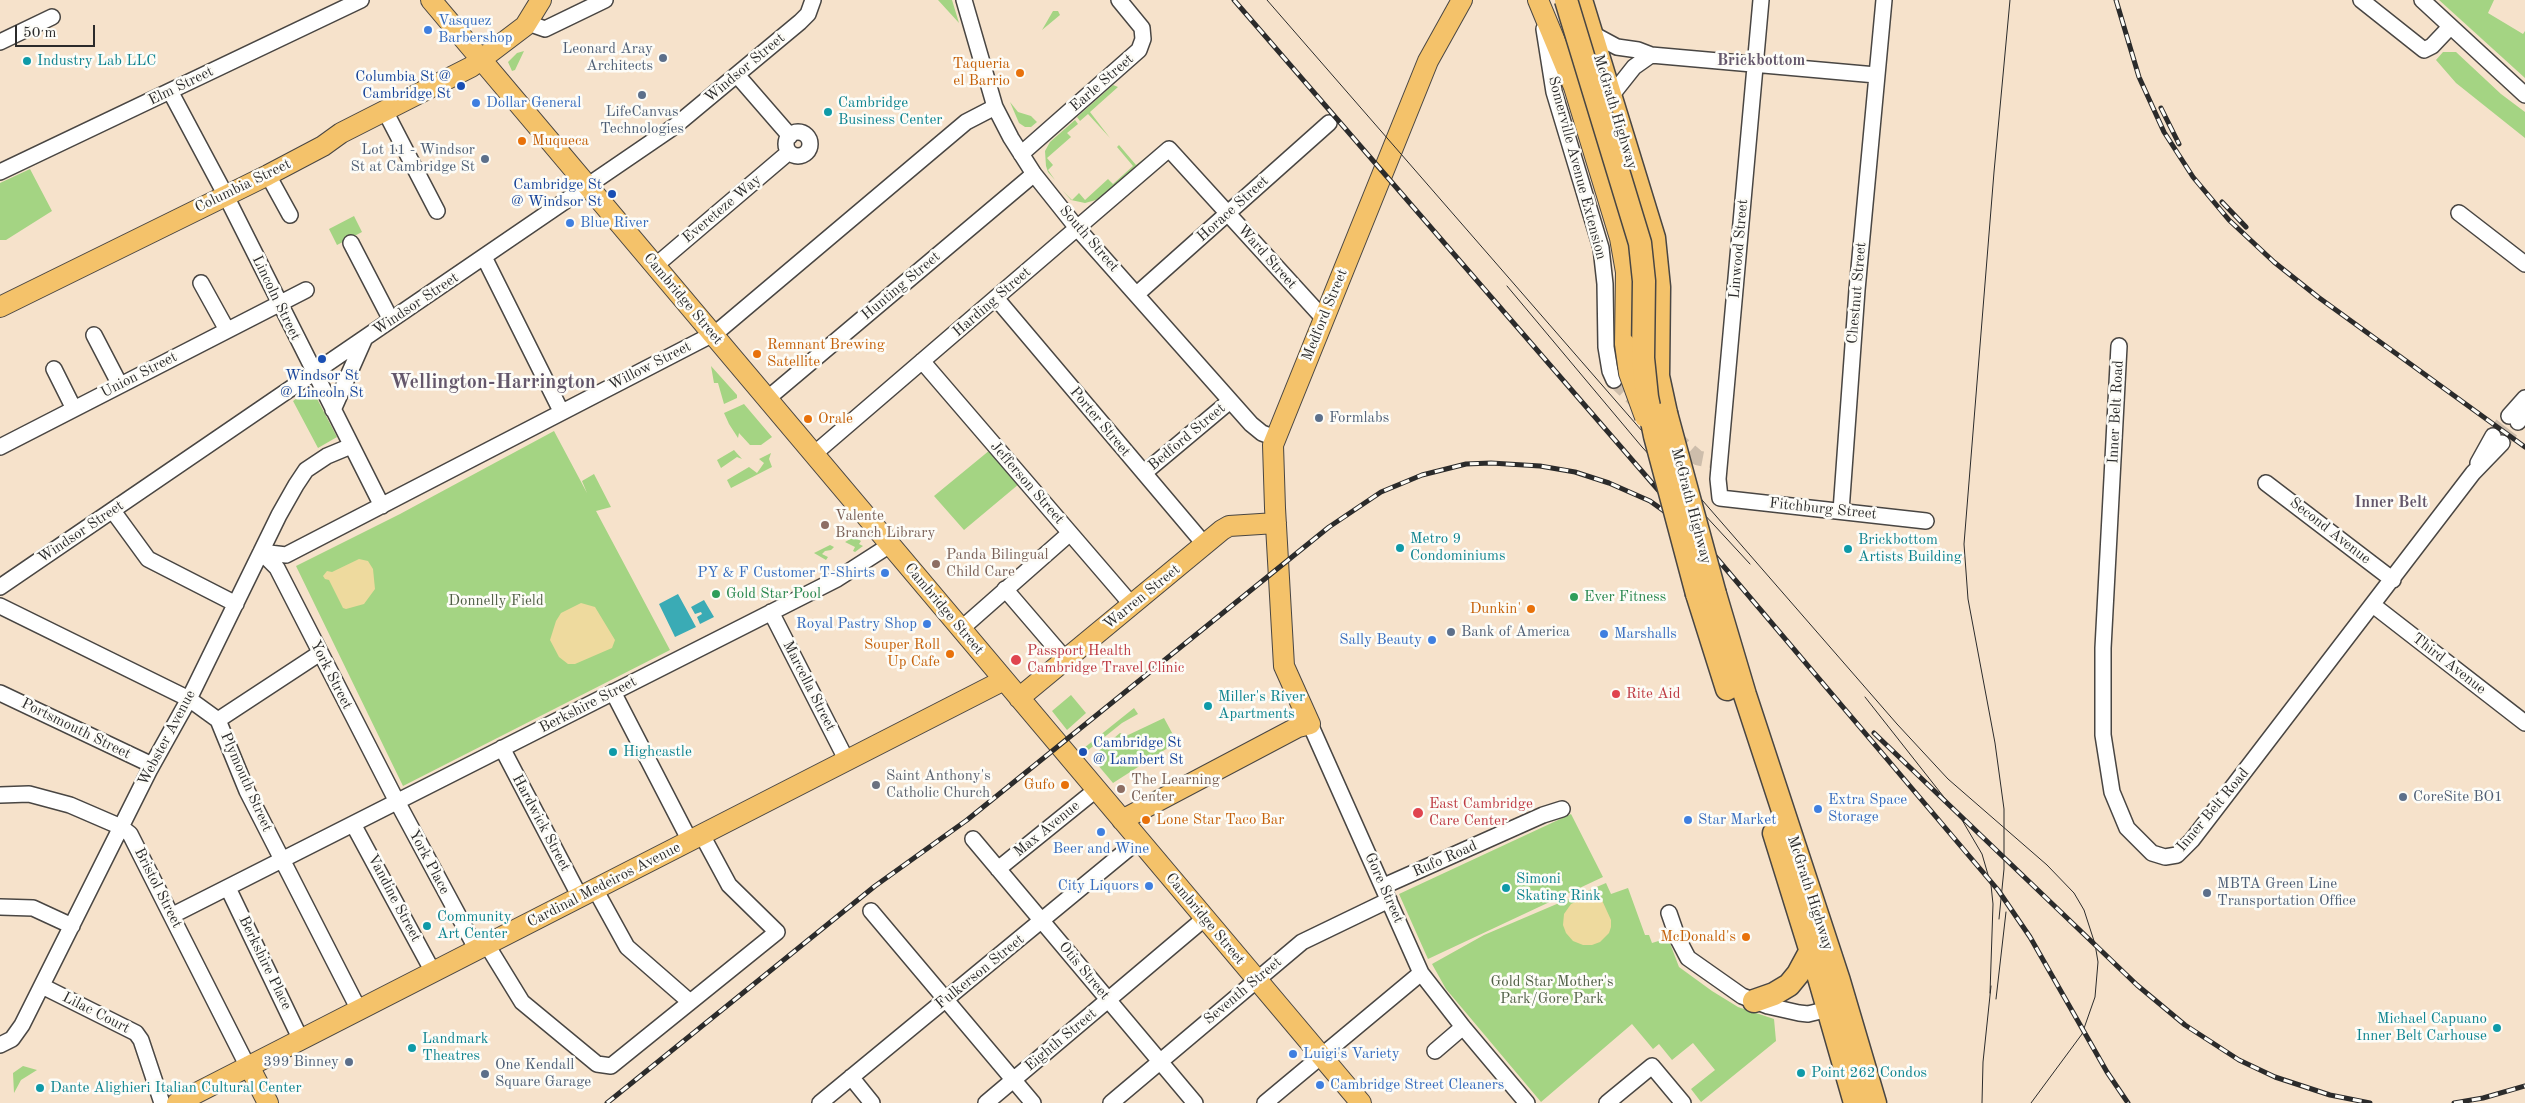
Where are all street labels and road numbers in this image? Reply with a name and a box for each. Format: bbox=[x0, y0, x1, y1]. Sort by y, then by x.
street label: Windsor Street bbox=[701, 29, 789, 107]
street label: Earle Street bbox=[1066, 50, 1138, 116]
street label: McGrath Highway bbox=[1589, 52, 1641, 172]
street label: Elm Street bbox=[145, 63, 217, 109]
street label: Somerville Avenue Extension bbox=[1544, 74, 1610, 262]
street label: Columbia Street bbox=[192, 155, 294, 217]
street label: Evereteze Way bbox=[679, 171, 765, 247]
street label: Horace Street bbox=[1193, 172, 1273, 246]
street label: Linwood Street bbox=[1726, 199, 1752, 299]
street label: South Street bbox=[1055, 202, 1123, 276]
street label: Ward Street bbox=[1233, 221, 1301, 293]
street label: Chestnut Street bbox=[1844, 241, 1870, 345]
street label: Hunting Street bbox=[858, 248, 944, 324]
street label: Cambridge Street bbox=[639, 250, 727, 348]
street label: Lincoln Street bbox=[248, 253, 304, 343]
street label: Harding Street bbox=[949, 263, 1035, 341]
street label: Medford Street bbox=[1298, 266, 1352, 364]
street label: Windsor Street bbox=[370, 269, 462, 339]
street label: Willow Street bbox=[606, 337, 694, 395]
street label: Union Street bbox=[98, 348, 180, 402]
street label: Inner Belt Road bbox=[2104, 360, 2128, 464]
street label: Porter Street bbox=[1066, 384, 1134, 460]
street label: Bedford Street bbox=[1145, 399, 1229, 475]
street label: Jefferson Street bbox=[986, 438, 1068, 528]
street label: McGrath Highway bbox=[1667, 446, 1715, 566]
street label: Fitchburg Street bbox=[1768, 494, 1878, 524]
street label: Second Avenue bbox=[2286, 494, 2374, 568]
street label: Windsor Street bbox=[35, 497, 127, 567]
street label: Cambridge Street bbox=[900, 560, 988, 658]
street label: Warren Street bbox=[1100, 561, 1184, 633]
street label: Third Avenue bbox=[2408, 630, 2490, 698]
street label: York Street bbox=[306, 637, 356, 713]
street label: Marcella Street bbox=[779, 638, 839, 734]
street label: Berkshire Street bbox=[536, 673, 640, 737]
street label: Webster Avenue bbox=[134, 687, 200, 789]
street label: Portsmouth Street bbox=[18, 695, 134, 763]
street label: Plymouth Street bbox=[216, 730, 276, 834]
street label: Inner Belt Road bbox=[2173, 765, 2253, 855]
street label: Hardwick Street bbox=[508, 771, 574, 875]
street label: Max Avenue bbox=[1010, 797, 1084, 861]
street label: York Place bbox=[404, 827, 454, 897]
street label: McGrath Highway bbox=[1783, 833, 1837, 953]
street label: Rufo Road bbox=[1410, 837, 1480, 881]
street label: Cardinal Medeiros Avenue bbox=[524, 839, 684, 931]
street label: Bristol Street bbox=[130, 845, 186, 931]
street label: Gore Street bbox=[1360, 850, 1408, 926]
street label: Vandine Street bbox=[363, 851, 425, 945]
street label: Cambridge Street bbox=[1161, 870, 1249, 968]
street label: Berkshire Place bbox=[234, 913, 296, 1013]
street label: Fulkerson Street bbox=[932, 931, 1028, 1013]
street label: Otis Street bbox=[1055, 938, 1113, 1004]
street label: Seventh Street bbox=[1201, 953, 1285, 1029]
street label: Lilac Court bbox=[59, 988, 133, 1038]
street label: Eighth Street bbox=[1022, 1005, 1100, 1075]

